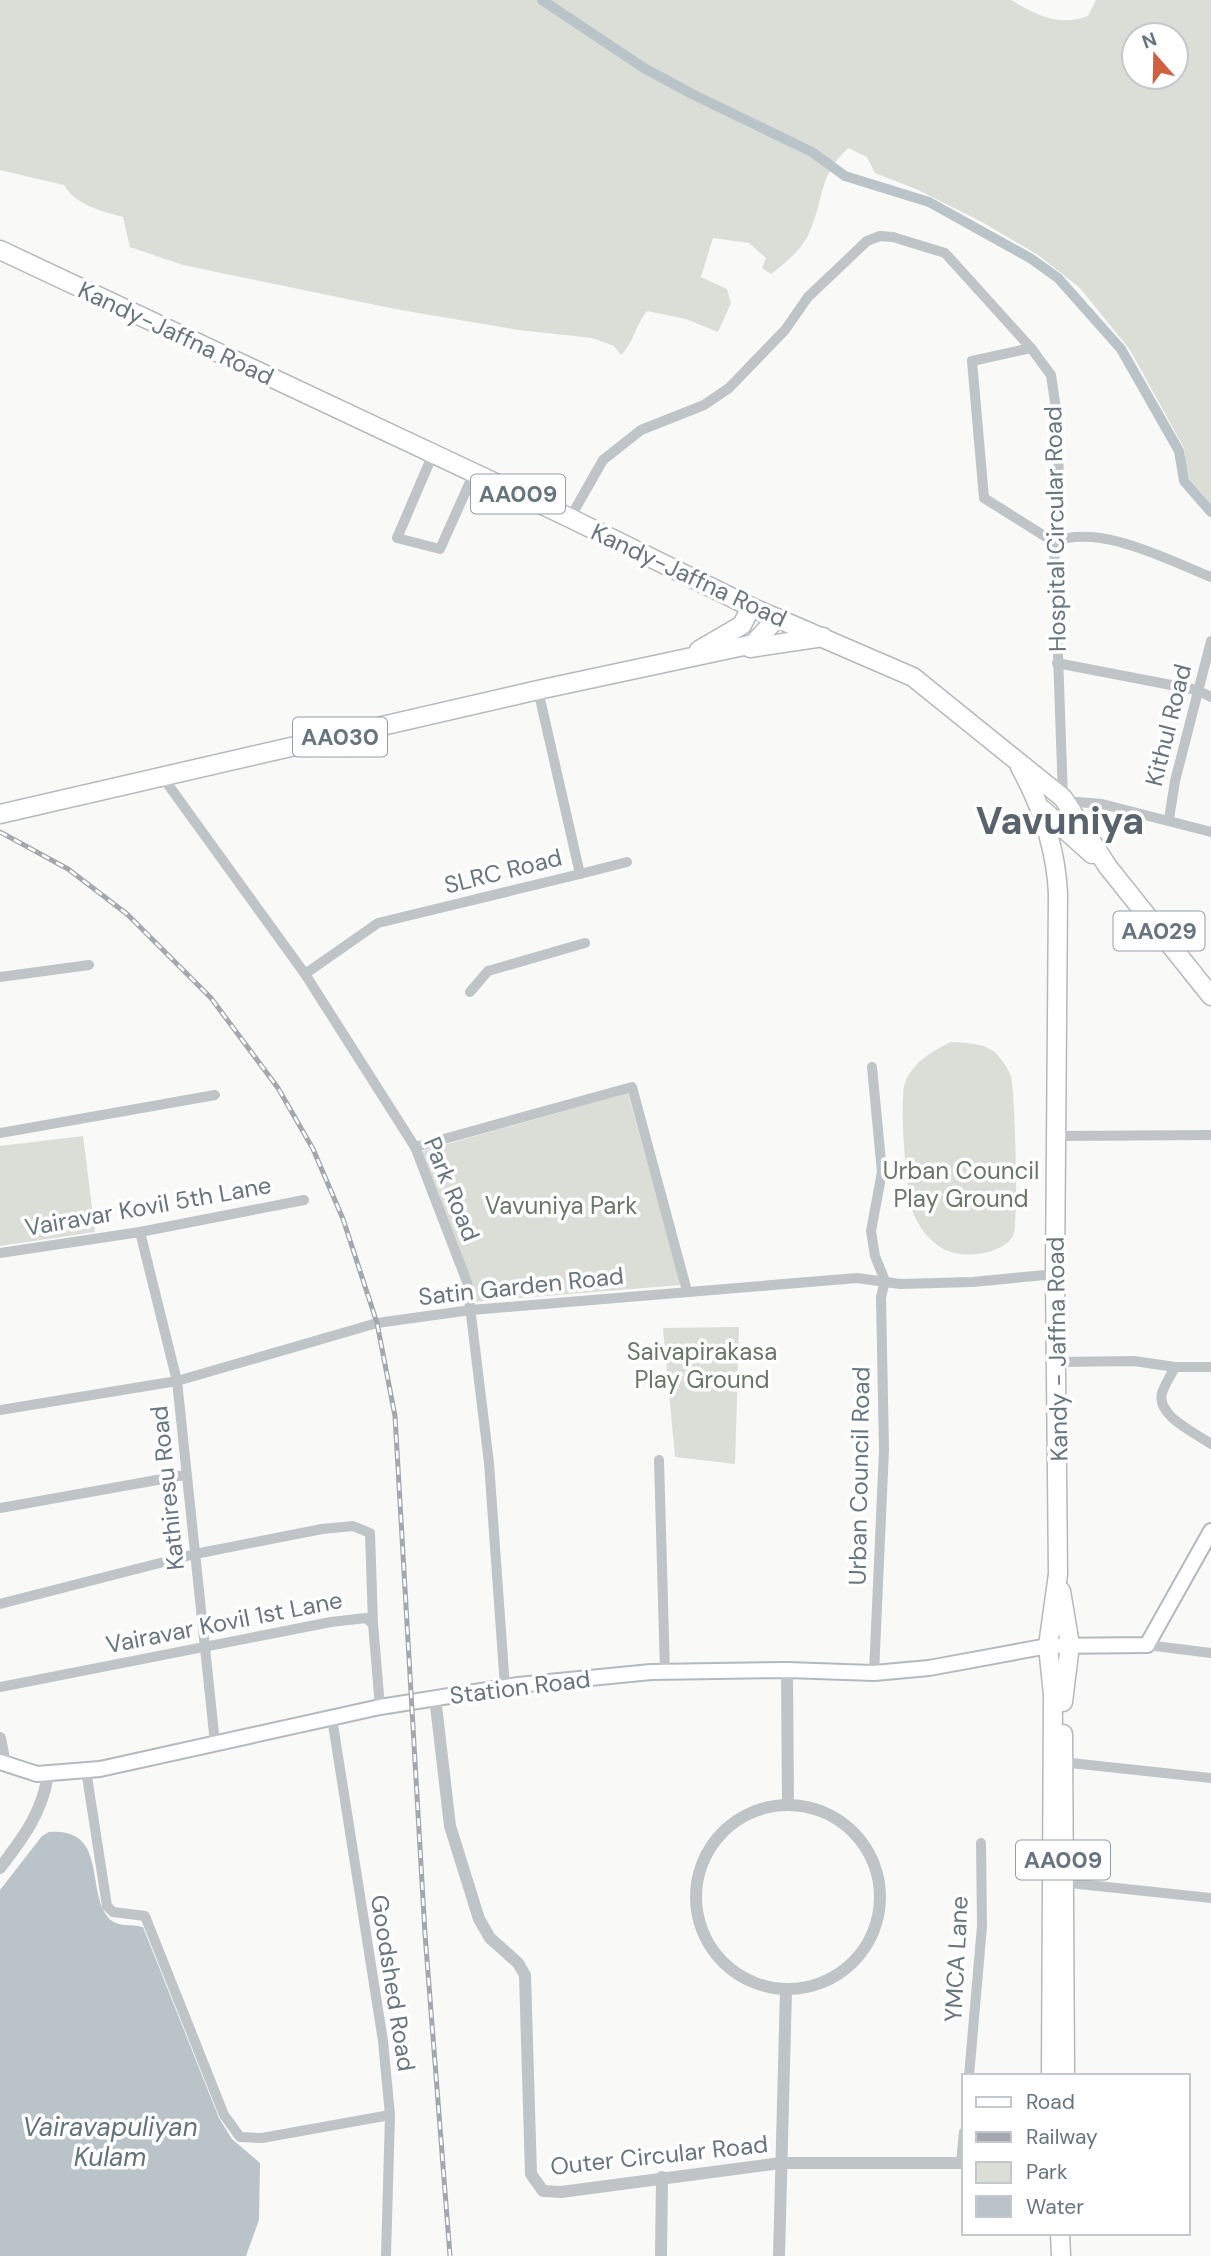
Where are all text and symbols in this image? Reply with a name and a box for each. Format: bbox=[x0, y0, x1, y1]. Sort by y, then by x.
north arrow bbox=[1120, 21, 1190, 91]
text: N bbox=[1139, 26, 1160, 55]
street label: Kandy-Jaffna Road bbox=[73, 274, 279, 392]
street label: Hospital Circular Road bbox=[1037, 406, 1073, 652]
road number: AA009 bbox=[471, 474, 565, 514]
street label: Kandy-Jaffna Road bbox=[586, 516, 792, 634]
street label: Kithul Road bbox=[1138, 661, 1198, 789]
road number: AA030 bbox=[293, 718, 387, 757]
district label: Vavuniya bbox=[976, 796, 1144, 846]
street label: SLRC Road bbox=[441, 841, 565, 901]
road number: AA029 bbox=[1114, 912, 1204, 950]
street label: Park Road bbox=[417, 1132, 487, 1246]
park label: Urban Council Play Ground bbox=[883, 1155, 1039, 1214]
street label: Vairavar Kovil 5th Lane bbox=[22, 1169, 274, 1243]
park label: Vavuniya Park bbox=[485, 1190, 637, 1221]
street label: Kandy - Jaffna Road bbox=[1040, 1236, 1074, 1462]
street label: Satin Garden Road bbox=[417, 1260, 625, 1312]
park label: Saivapirakasa Play Ground bbox=[627, 1336, 777, 1395]
street label: Urban Council Road bbox=[842, 1366, 876, 1586]
street label: Kathiresu Road bbox=[143, 1404, 191, 1572]
street label: Vairavar Kovil 1st Lane bbox=[103, 1584, 345, 1660]
street label: Station Road bbox=[448, 1663, 592, 1711]
road number: AA009 bbox=[1016, 1840, 1110, 1880]
street label: Goodshed Road bbox=[364, 1892, 422, 2074]
street label: YMCA Lane bbox=[937, 1895, 975, 2023]
legend bbox=[962, 2074, 1190, 2235]
text: Road bbox=[1026, 2088, 1075, 2116]
water label: Vairavapuliyan Kulam bbox=[22, 2110, 198, 2174]
text: Railway bbox=[1026, 2123, 1098, 2151]
street label: Outer Circular Road bbox=[549, 2128, 769, 2182]
text: Park bbox=[1026, 2158, 1068, 2186]
text: Water bbox=[1026, 2193, 1084, 2221]

